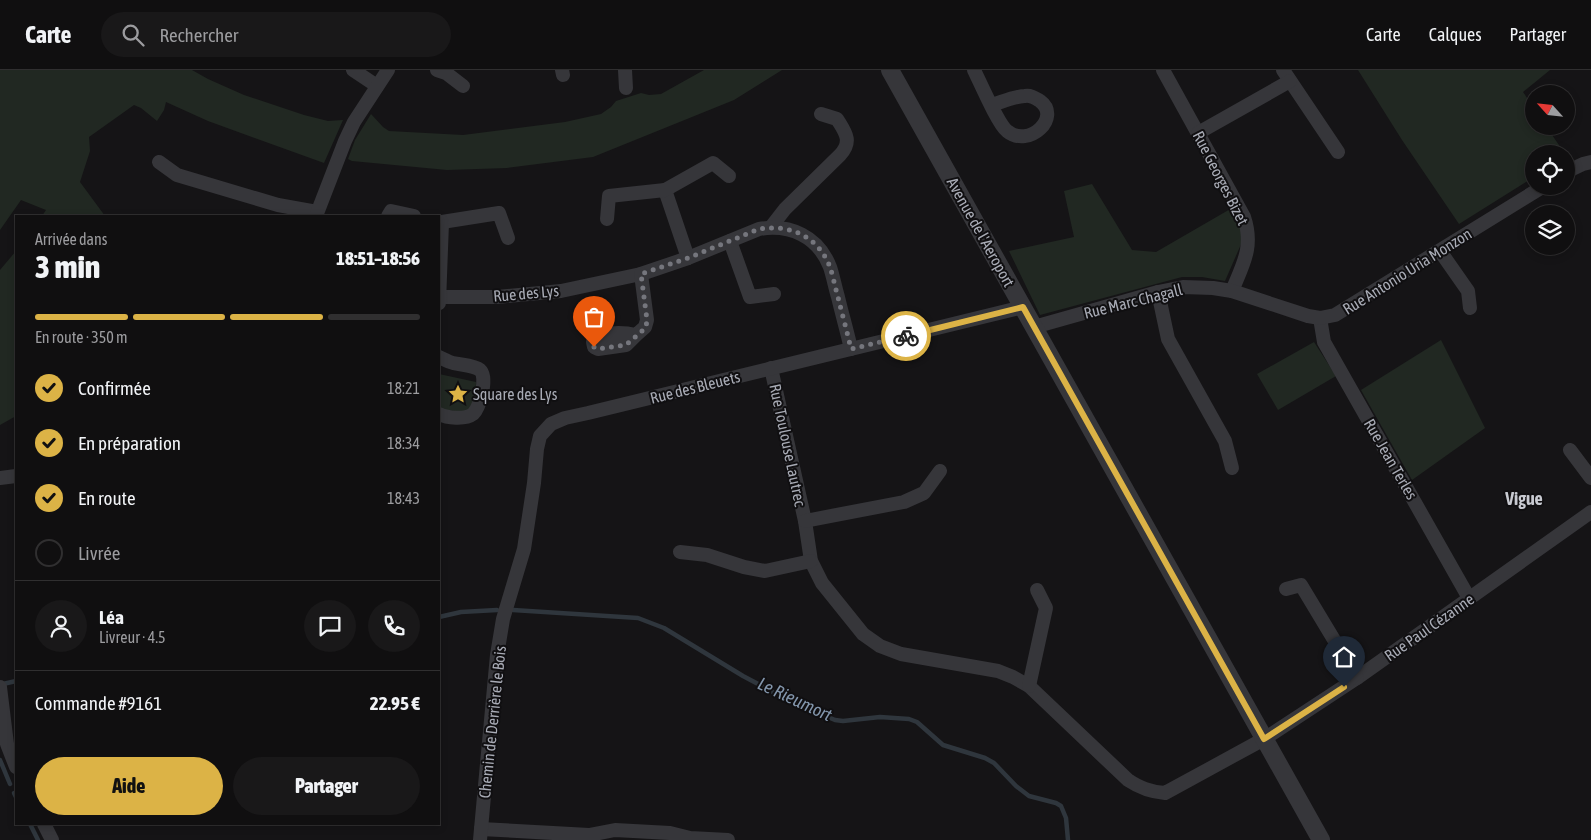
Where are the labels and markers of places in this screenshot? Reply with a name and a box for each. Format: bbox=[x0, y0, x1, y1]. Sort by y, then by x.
pin bbox=[573, 296, 615, 347]
place icon: Square des Lys bbox=[447, 383, 469, 405]
place label: Square des Lys bbox=[473, 385, 558, 404]
pin bbox=[1323, 636, 1365, 687]

